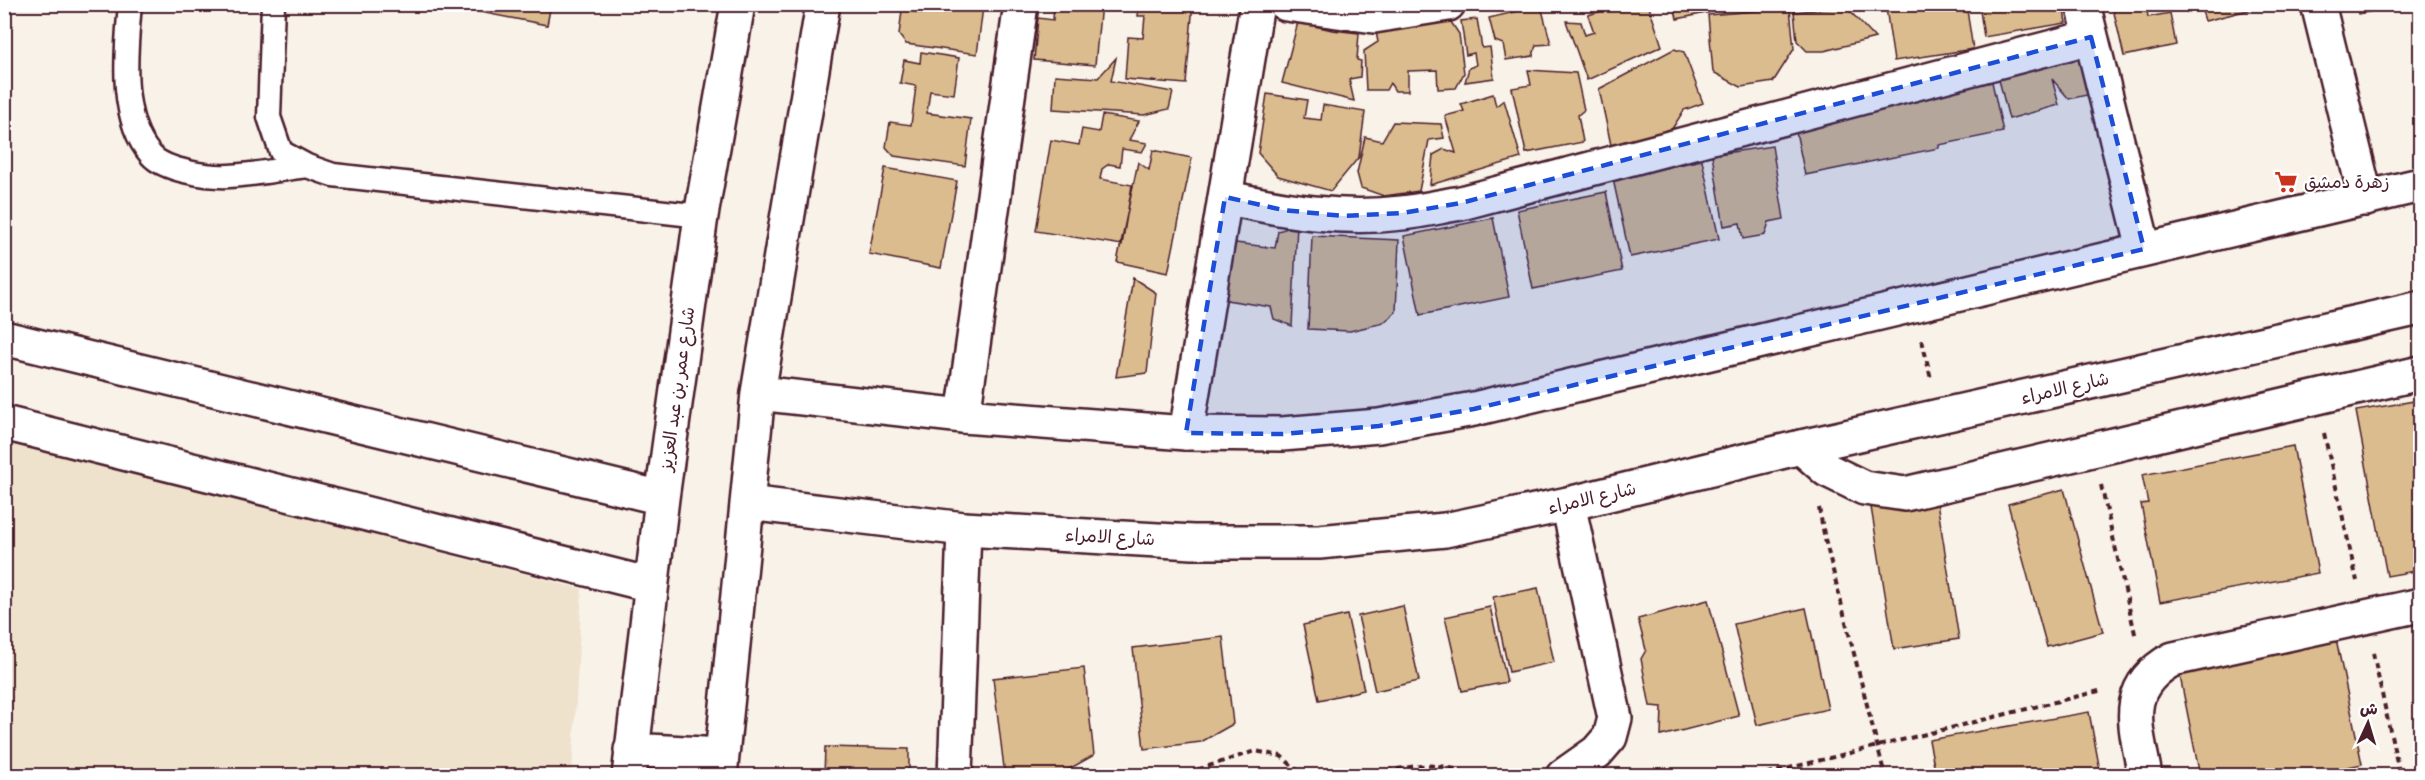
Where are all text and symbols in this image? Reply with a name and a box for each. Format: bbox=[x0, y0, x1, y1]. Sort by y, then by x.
supermarket icon: زهرة دمشق bbox=[2273, 169, 2299, 195]
place label: زهرة دمشق bbox=[2304, 172, 2390, 197]
street label: شارع عمر بن عبد العزيز bbox=[655, 306, 703, 475]
street label: شارع الامراء bbox=[2019, 368, 2112, 413]
street label: شارع الامراء bbox=[1546, 478, 1639, 523]
street label: شارع الامراء bbox=[1064, 525, 1155, 554]
north arrow bbox=[2338, 693, 2398, 753]
text: ش bbox=[2359, 698, 2378, 723]

